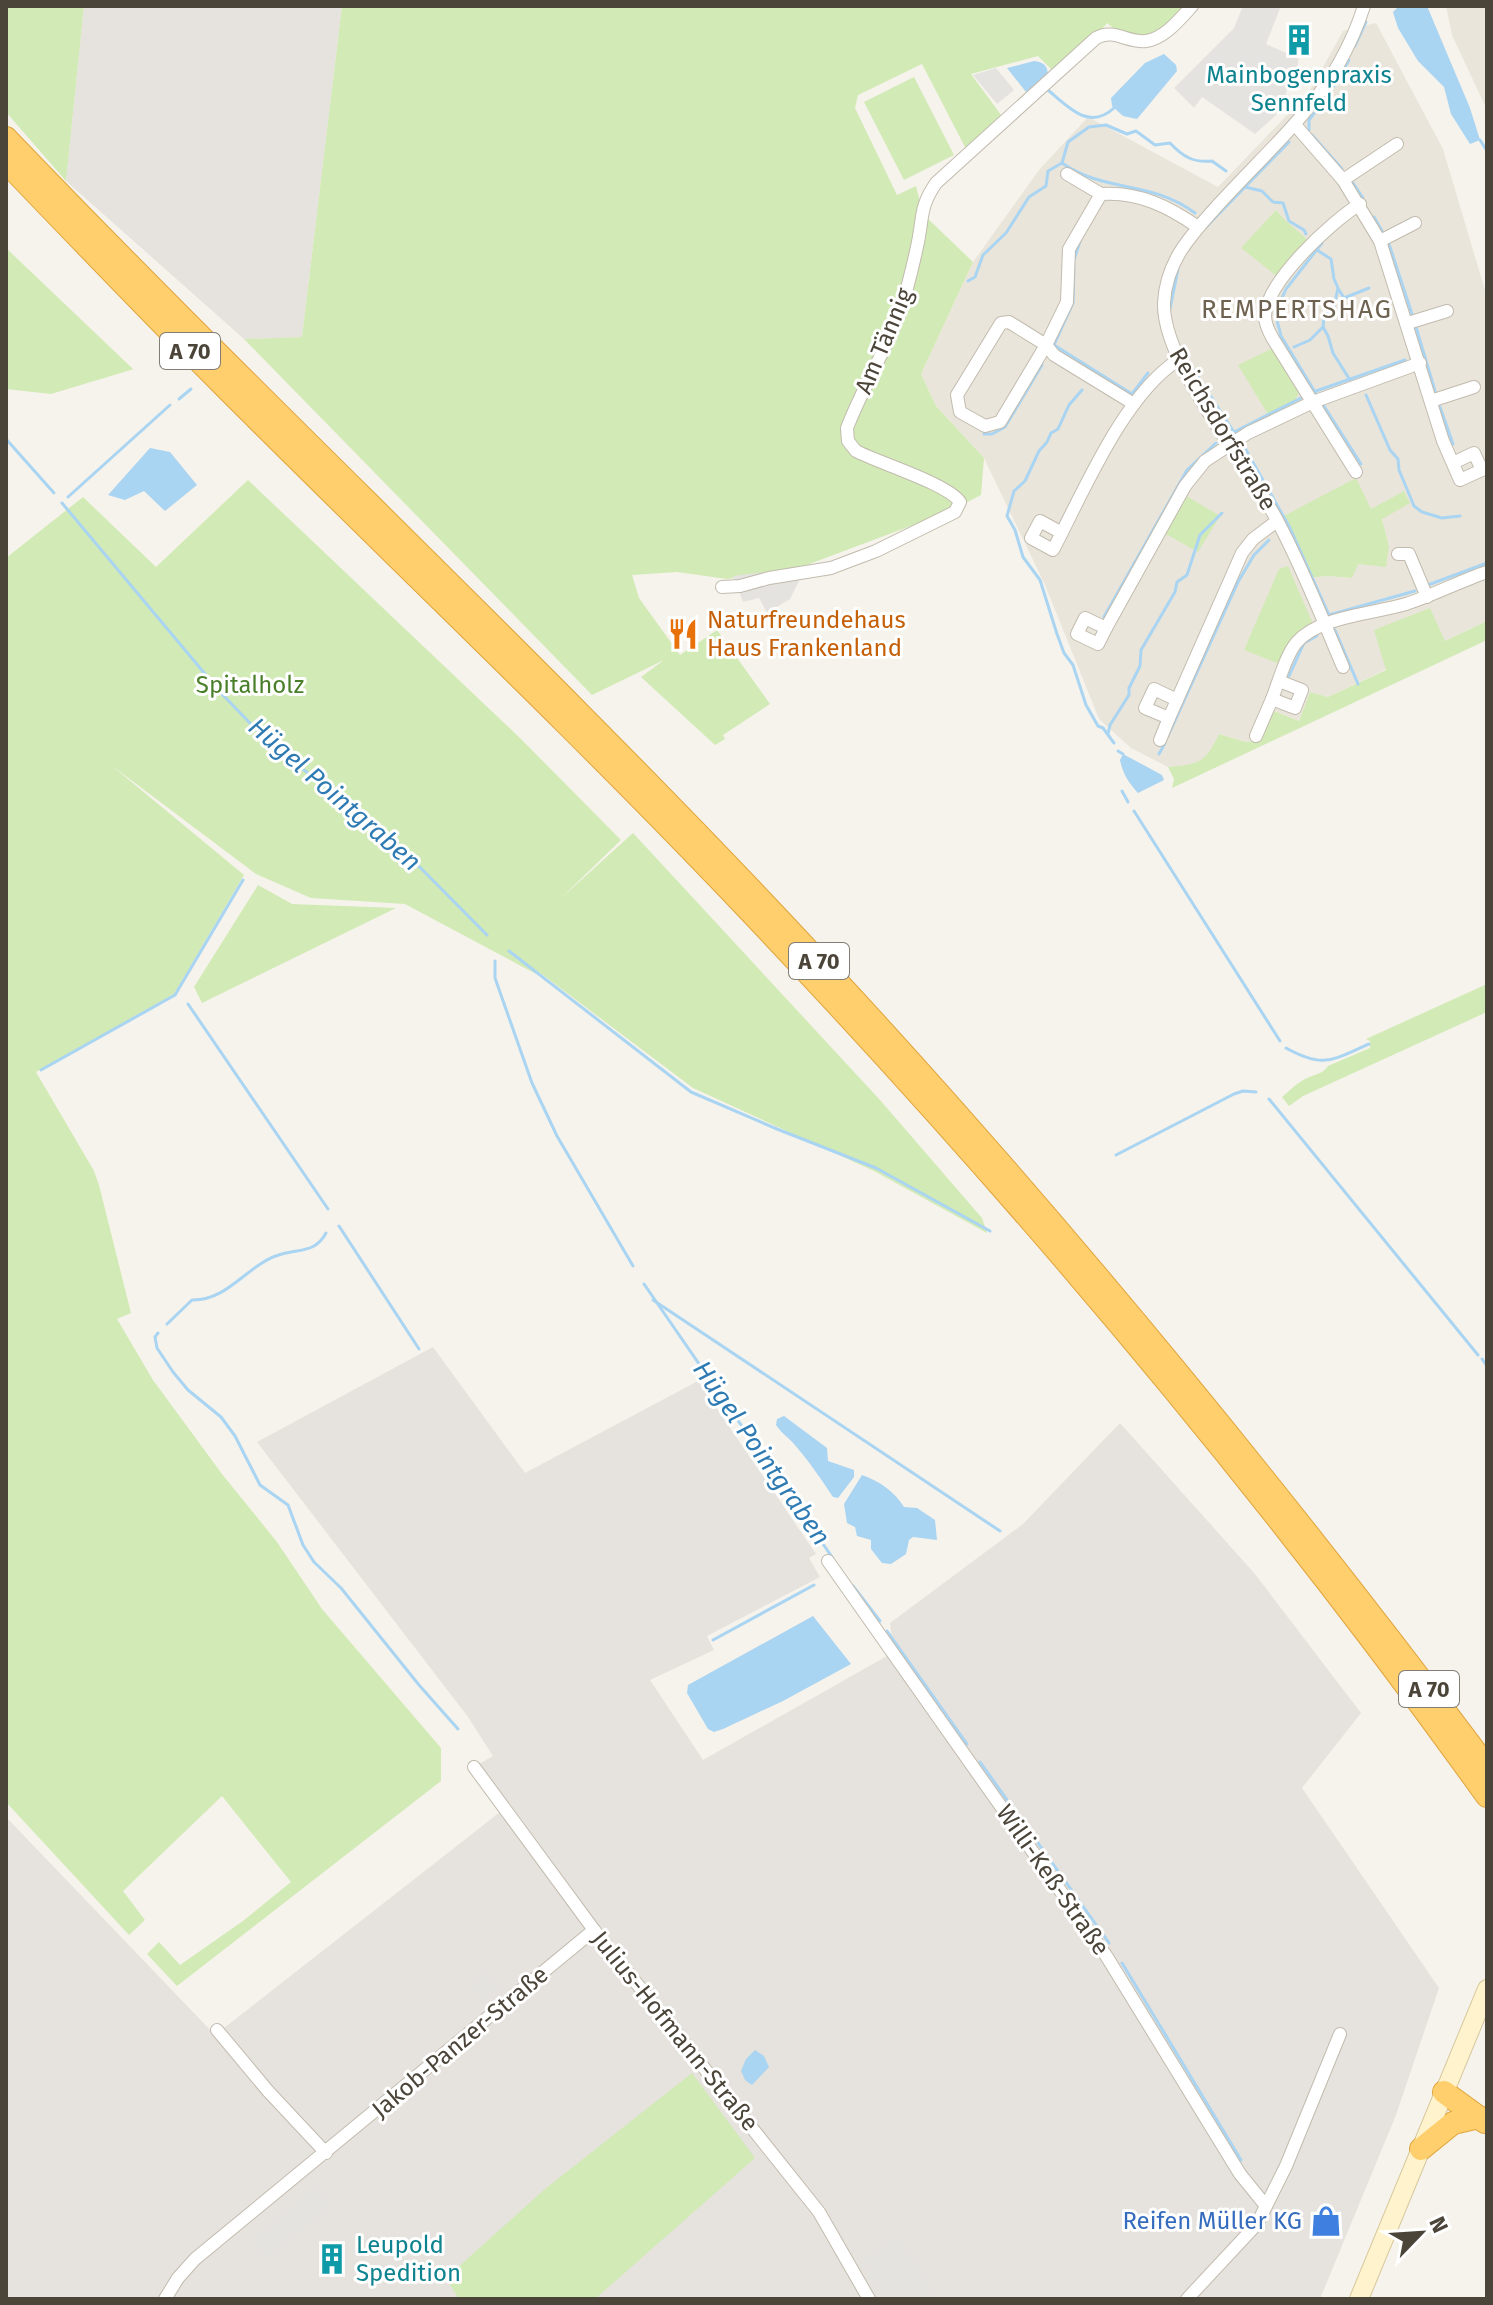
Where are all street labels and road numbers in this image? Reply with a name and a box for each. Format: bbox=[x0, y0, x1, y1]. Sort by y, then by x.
street label: Am Tännig bbox=[849, 283, 919, 398]
road number: A 70 bbox=[160, 333, 220, 369]
street label: Reichsdorfstraße bbox=[1163, 343, 1283, 515]
road number: A 70 bbox=[789, 943, 849, 979]
road number: A 70 bbox=[1399, 1671, 1459, 1707]
street label: Willi-Keß-Straße bbox=[991, 1799, 1115, 1961]
street label: Julius-Hofmann-Straße bbox=[586, 1925, 764, 2137]
street label: Jakob-Panzer-Straße bbox=[366, 1960, 554, 2124]

